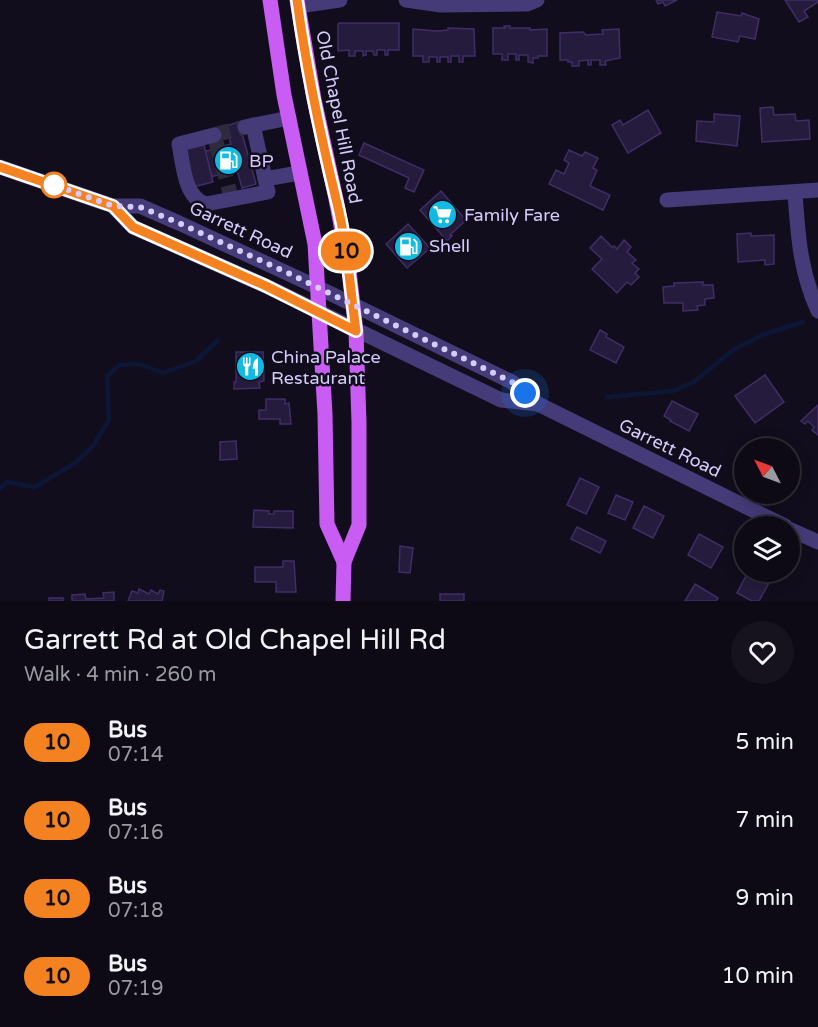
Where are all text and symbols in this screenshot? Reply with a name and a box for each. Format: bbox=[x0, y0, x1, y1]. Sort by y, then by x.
street label: Old Chapel Hill Road bbox=[311, 28, 367, 206]
fuel station icon: BP bbox=[212, 145, 244, 177]
place label: BP bbox=[249, 150, 274, 172]
unlabelled marker bbox=[41, 172, 67, 198]
street label: Garrett Road bbox=[186, 197, 296, 263]
supermarket icon: Family Fare bbox=[427, 199, 459, 231]
place label: Family Fare bbox=[464, 204, 560, 226]
fuel station icon: Shell bbox=[392, 230, 424, 262]
line badge: 10 bbox=[319, 232, 373, 270]
place label: Shell bbox=[429, 235, 470, 257]
text: 10 bbox=[333, 239, 359, 264]
place label: China Palace Restaurant bbox=[271, 346, 381, 389]
restaurant icon: China Palace Restaurant bbox=[234, 351, 266, 383]
your location bbox=[510, 378, 540, 408]
street label: Garrett Road bbox=[615, 414, 725, 482]
north arrow bbox=[734, 438, 800, 504]
map controls bbox=[734, 438, 800, 582]
button: layers bbox=[734, 516, 800, 582]
button: heart bbox=[731, 621, 794, 684]
text: Garrett Rd at Old Chapel Hill Rd bbox=[24, 623, 446, 657]
text: Walk · 4 min · 260 m bbox=[24, 663, 216, 687]
text: Bus bbox=[108, 717, 147, 743]
text: 5 min bbox=[735, 729, 794, 755]
text: 10 bbox=[44, 730, 70, 755]
text: 07:14 bbox=[108, 743, 163, 767]
text: Bus bbox=[108, 795, 147, 821]
text: 7 min bbox=[735, 807, 794, 833]
text: 10 bbox=[44, 808, 70, 833]
text: 07:16 bbox=[108, 821, 163, 845]
text: Bus bbox=[108, 873, 147, 899]
text: 9 min bbox=[735, 885, 794, 911]
text: 10 bbox=[44, 886, 70, 911]
text: 07:18 bbox=[108, 899, 163, 923]
text: Bus bbox=[108, 951, 147, 977]
text: 10 min bbox=[722, 963, 794, 989]
text: 10 bbox=[44, 964, 70, 989]
text: 07:19 bbox=[108, 977, 163, 1001]

